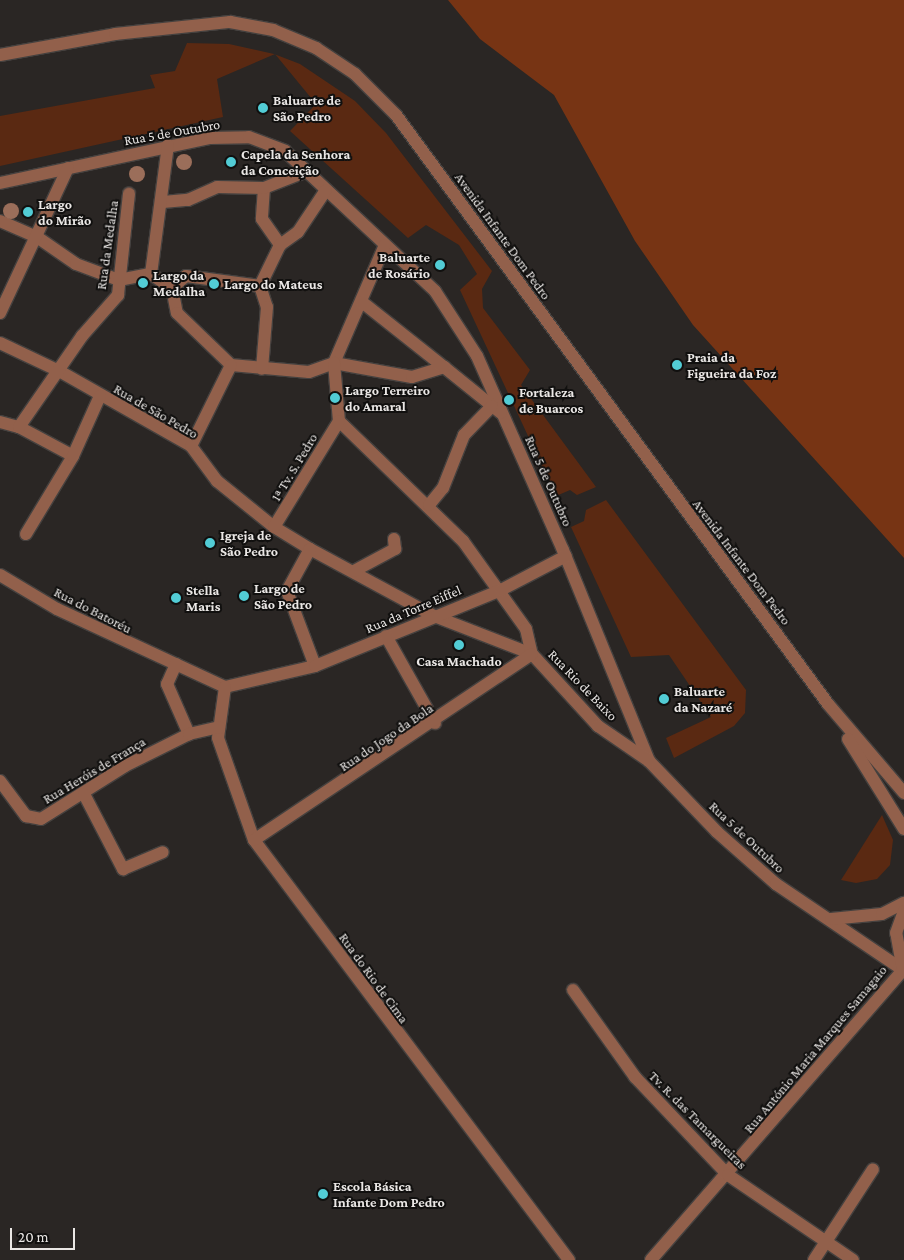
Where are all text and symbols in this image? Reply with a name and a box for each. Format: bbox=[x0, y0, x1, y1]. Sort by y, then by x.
place label: Baluarte de São Pedro bbox=[273, 92, 341, 124]
marker: Baluarte de São Pedro bbox=[257, 102, 269, 114]
street label: Rua 5 de Outubro bbox=[123, 115, 221, 149]
place label: Capela da Senhora da Conceição bbox=[241, 146, 350, 178]
marker: Capela da Senhora da Conceição bbox=[225, 156, 237, 168]
street label: Avenida Infante Dom Pedro bbox=[451, 169, 555, 303]
place label: Largo do Mirão bbox=[38, 196, 91, 228]
street label: Rua da Medalha bbox=[92, 199, 122, 291]
marker: Largo do Mirão bbox=[22, 206, 34, 218]
place label: Baluarte de Rosário bbox=[368, 249, 430, 282]
marker: Baluarte de Rosário bbox=[434, 259, 446, 271]
place label: Largo da Medalha bbox=[153, 267, 205, 300]
place label: Largo do Mateus bbox=[224, 276, 322, 292]
marker: Largo da Medalha bbox=[137, 277, 149, 289]
marker: Largo do Mateus bbox=[208, 278, 220, 290]
place label: Praia da Figueira da Foz bbox=[687, 349, 776, 382]
marker: Praia da Figueira da Foz bbox=[671, 359, 683, 371]
street label: Rua de São Pedro bbox=[111, 380, 201, 442]
place label: Largo Terreiro do Amaral bbox=[345, 382, 430, 414]
place label: Fortaleza de Buarcos bbox=[519, 384, 583, 417]
marker: Largo Terreiro do Amaral bbox=[329, 392, 341, 404]
marker: Fortaleza de Buarcos bbox=[503, 394, 515, 406]
street label: 1ª Tv. S. Pedro bbox=[267, 430, 321, 504]
street label: Rua 5 de Outubro bbox=[522, 433, 576, 529]
street label: Avenida Infante Dom Pedro bbox=[689, 496, 795, 628]
place label: Igreja de São Pedro bbox=[220, 527, 278, 560]
marker: Igreja de São Pedro bbox=[204, 537, 216, 549]
place label: Largo de São Pedro bbox=[254, 580, 312, 612]
street label: Rua da Torre Eiffel bbox=[363, 581, 463, 637]
place label: Stella Maris bbox=[186, 582, 220, 614]
street label: Rua do Batoréu bbox=[51, 583, 135, 637]
marker: Largo de São Pedro bbox=[238, 590, 250, 602]
marker: Stella Maris bbox=[170, 592, 182, 604]
marker: Casa Machado bbox=[453, 639, 465, 651]
street label: Rua Rio de Baixo bbox=[545, 646, 621, 724]
place label: Casa Machado bbox=[416, 653, 502, 669]
place label: Baluarte da Nazaré bbox=[674, 683, 732, 716]
marker: Baluarte da Nazaré bbox=[658, 693, 670, 705]
street label: Rua do Jogo da Bola bbox=[336, 699, 436, 775]
street label: Rua Heróis de França bbox=[40, 733, 148, 807]
street label: Rua 5 de Outubro bbox=[706, 798, 788, 876]
street label: Rua do Rio de Cima bbox=[336, 929, 412, 1027]
street label: Rua António Maria Marques Samagaio bbox=[740, 962, 890, 1136]
street label: Tv. R. das Tamargueiras bbox=[645, 1067, 751, 1173]
place label: Escola Básica Infante Dom Pedro bbox=[333, 1178, 445, 1210]
marker: Escola Básica Infante Dom Pedro bbox=[317, 1188, 329, 1200]
scale bar bbox=[12, 1218, 78, 1250]
text: 20 m bbox=[18, 1229, 49, 1245]

